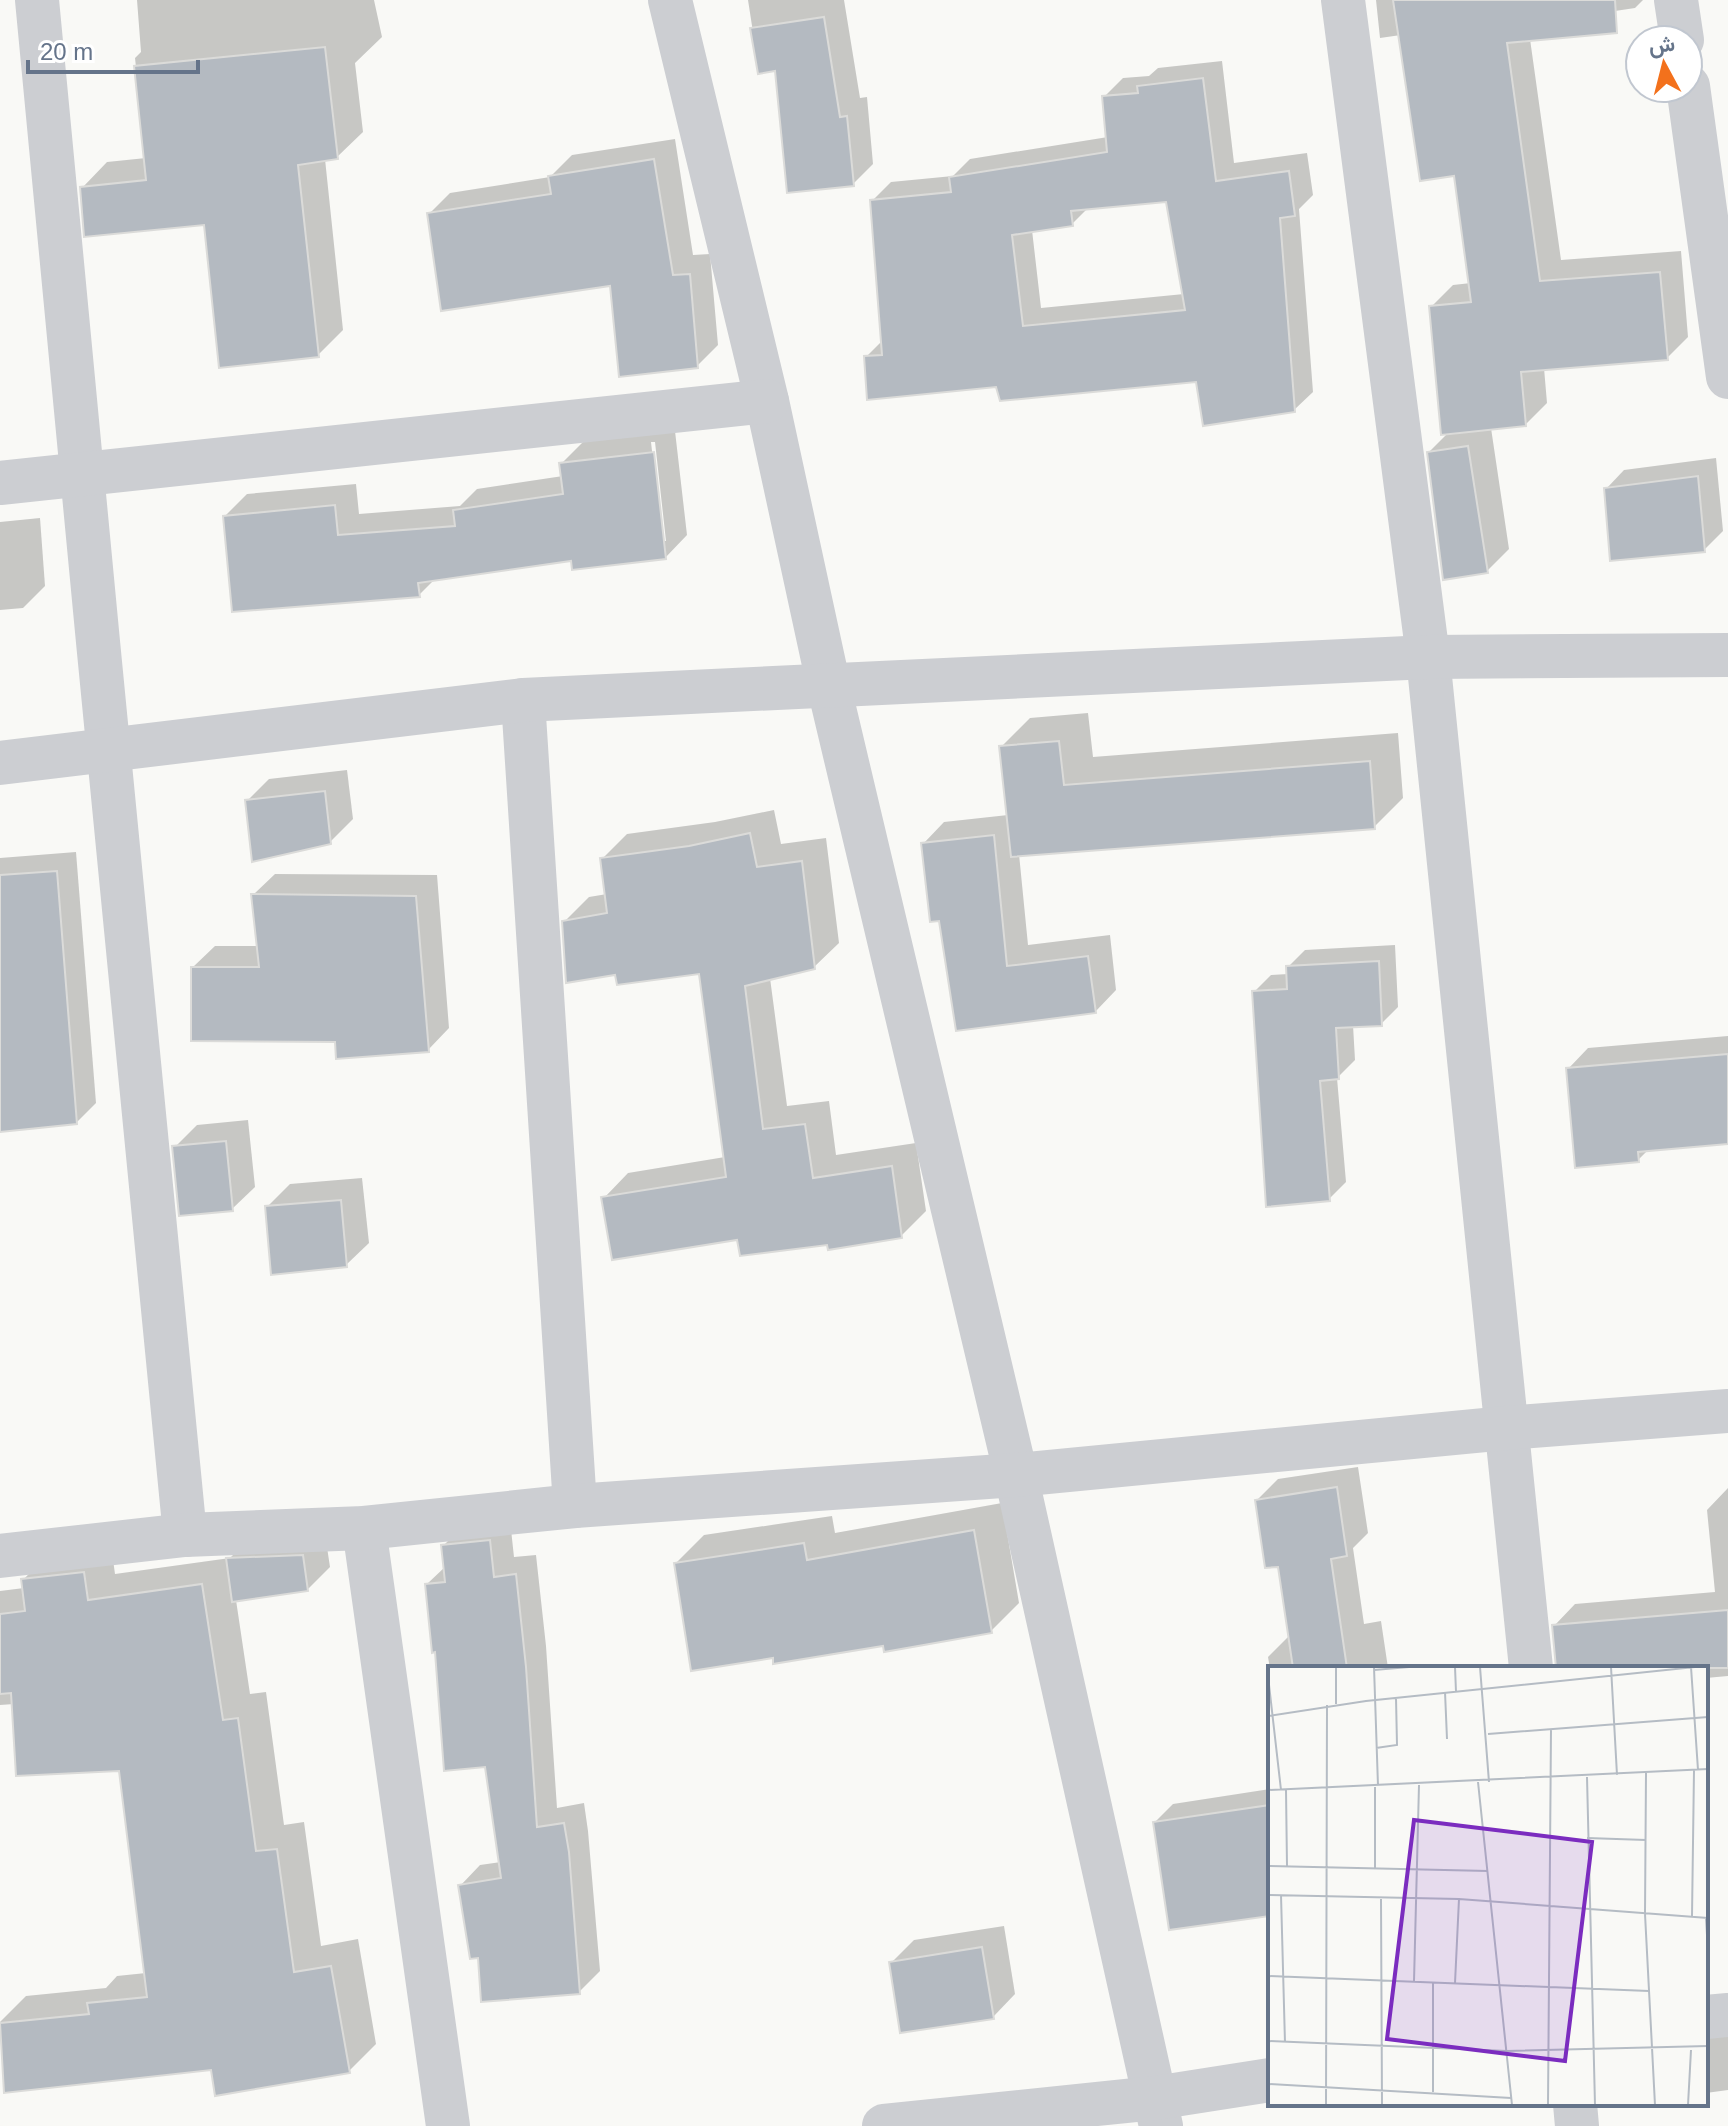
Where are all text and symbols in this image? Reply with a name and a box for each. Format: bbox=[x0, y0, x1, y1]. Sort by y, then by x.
scale bar bbox=[28, 24, 198, 74]
north arrow bbox=[1624, 24, 1704, 104]
text: ش bbox=[1647, 31, 1676, 60]
text: 20 m bbox=[40, 38, 93, 65]
inset map bbox=[1268, 1666, 1708, 2106]

